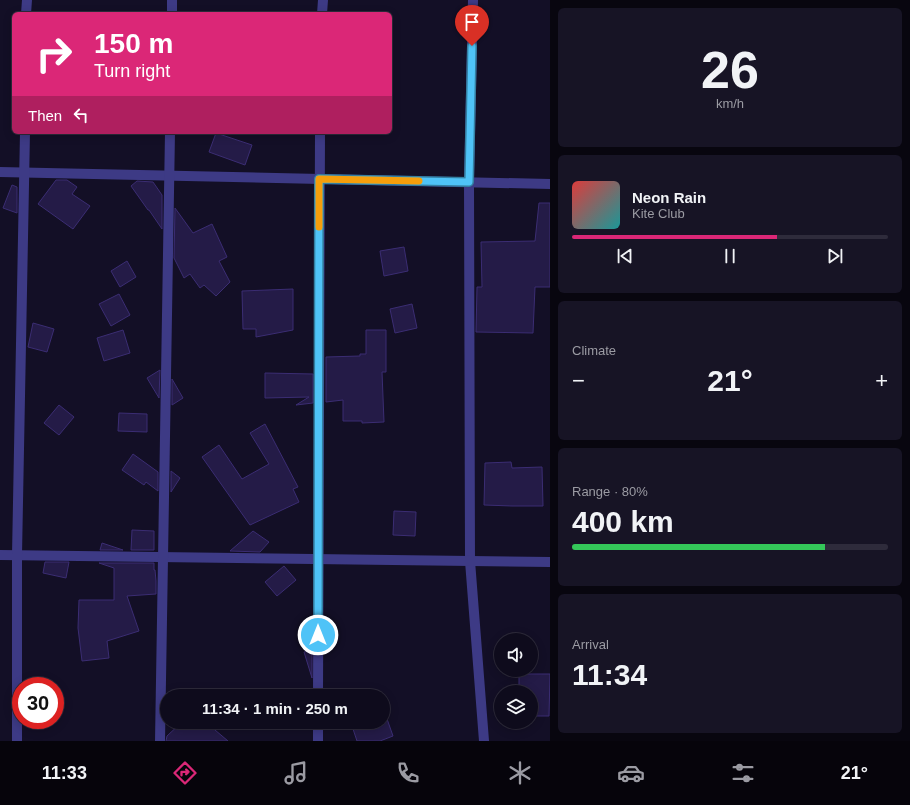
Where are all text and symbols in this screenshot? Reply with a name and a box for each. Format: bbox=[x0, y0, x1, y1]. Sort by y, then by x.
pin bbox=[455, 5, 489, 46]
icon: arrive bbox=[461, 11, 483, 33]
icon: right bbox=[28, 28, 80, 80]
text: 150 m bbox=[94, 28, 173, 59]
text: 26 bbox=[701, 41, 759, 99]
text: Turn right bbox=[94, 61, 170, 81]
text: km/h bbox=[716, 96, 744, 111]
icon: left bbox=[70, 104, 92, 126]
text: Then bbox=[28, 107, 62, 124]
text: Neon Rain bbox=[632, 189, 706, 206]
text: Kite Club bbox=[632, 206, 685, 221]
icon: previous bbox=[614, 245, 636, 267]
icon: pause bbox=[719, 245, 741, 267]
icon: next bbox=[824, 245, 846, 267]
text: Climate bbox=[572, 343, 616, 358]
text: 21° bbox=[707, 364, 753, 397]
text: − bbox=[572, 368, 585, 393]
text: + bbox=[875, 368, 888, 393]
text: Range · 80% bbox=[572, 484, 648, 499]
text: 400 km bbox=[572, 505, 674, 538]
position arrow bbox=[297, 614, 339, 656]
map controls bbox=[494, 633, 538, 729]
button: sound bbox=[494, 633, 538, 677]
text: Arrival bbox=[572, 637, 609, 652]
text: 11:34 bbox=[572, 658, 647, 691]
speed limit sign: 30 bbox=[12, 677, 64, 729]
button: layers bbox=[494, 685, 538, 729]
text: 11:34 · 1 min · 250 m bbox=[202, 700, 348, 717]
icon: directions bbox=[171, 759, 199, 787]
icon: music bbox=[282, 759, 310, 787]
icon: phone bbox=[394, 759, 422, 787]
icon: climate bbox=[506, 759, 534, 787]
icon: car bbox=[617, 759, 645, 787]
icon: filters bbox=[729, 759, 757, 787]
text: 11:33 bbox=[42, 763, 87, 783]
text: 21° bbox=[841, 763, 868, 783]

